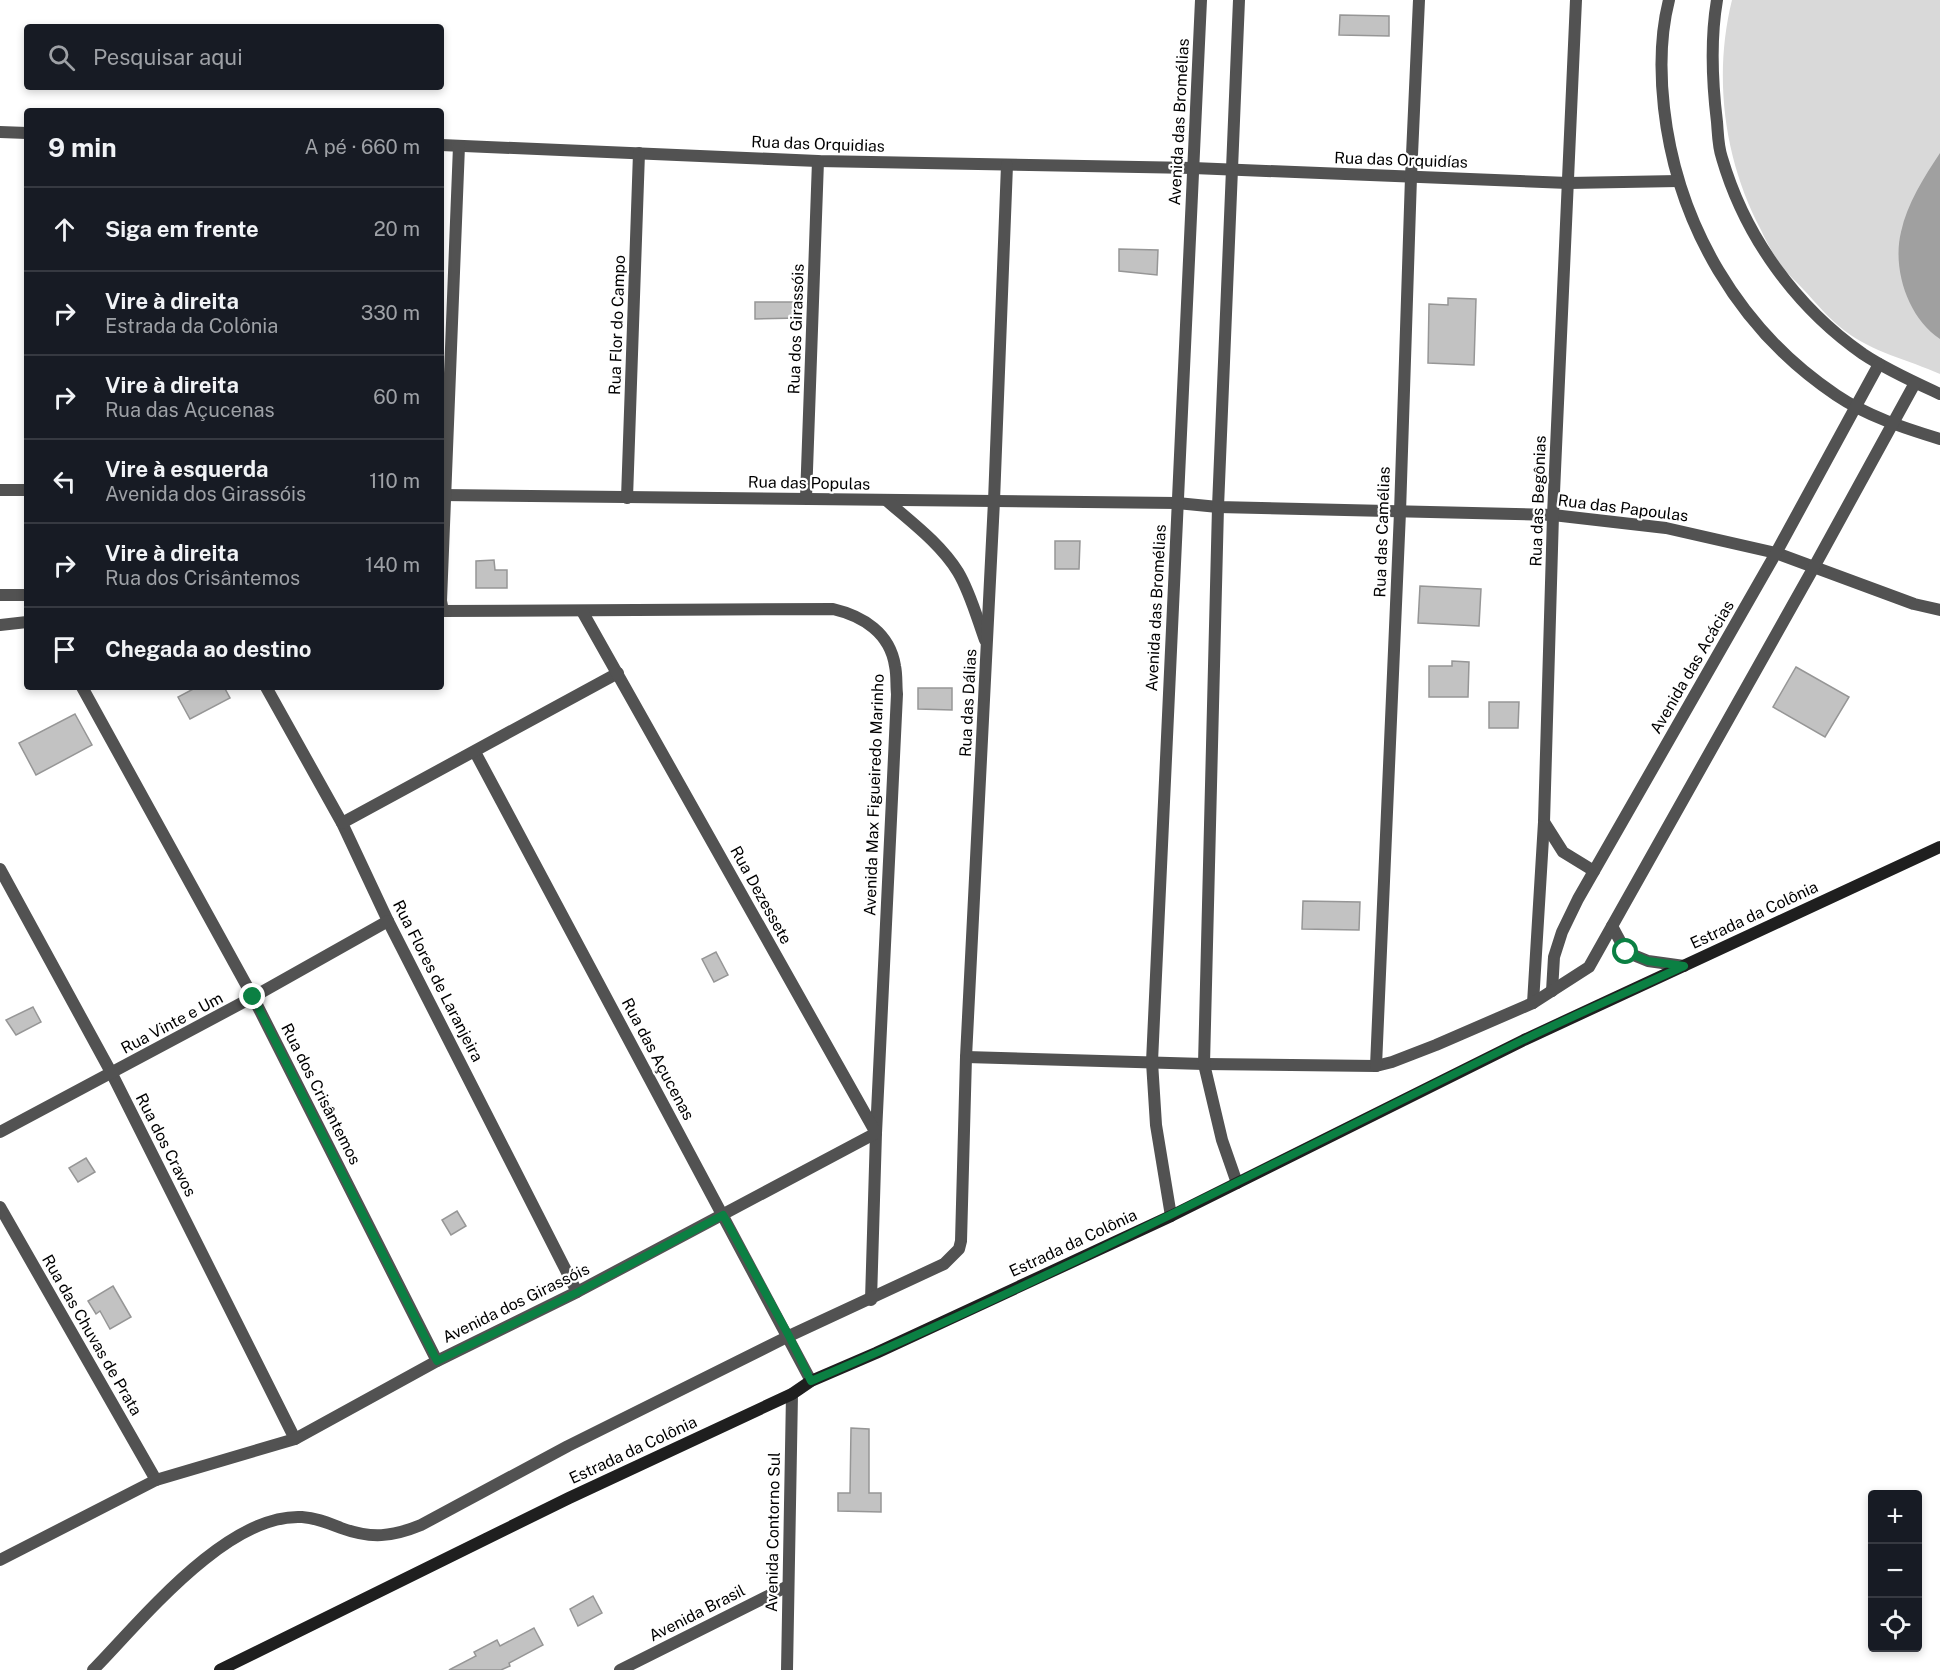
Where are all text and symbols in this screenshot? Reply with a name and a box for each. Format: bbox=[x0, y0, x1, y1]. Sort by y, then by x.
search box bbox=[24, 24, 444, 90]
street label: Avenida das Bromélias bbox=[1165, 38, 1193, 206]
icon: search bbox=[45, 41, 78, 74]
text: Pesquisar aqui bbox=[93, 44, 243, 70]
text: 9 min bbox=[48, 132, 117, 163]
street label: Rua das Orquidias bbox=[751, 132, 885, 156]
text: A pé · 660 m bbox=[305, 135, 420, 159]
street label: Rua das Orquidías bbox=[1334, 148, 1468, 172]
icon: ahead bbox=[48, 213, 81, 246]
text: Siga em frente bbox=[105, 216, 259, 242]
text: 20 m bbox=[374, 217, 420, 241]
street label: Rua Flor do Campo bbox=[605, 255, 629, 395]
street label: Rua dos Girassóis bbox=[784, 263, 808, 395]
text: Vire à direita bbox=[105, 288, 239, 314]
icon: right bbox=[48, 297, 81, 330]
text: 330 m bbox=[361, 301, 420, 325]
text: Estrada da Colônia bbox=[105, 314, 278, 338]
text: Vire à direita bbox=[105, 372, 239, 398]
icon: right bbox=[48, 381, 81, 414]
text: 60 m bbox=[373, 385, 420, 409]
text: Rua das Açucenas bbox=[105, 398, 275, 422]
street label: Rua das Begônias bbox=[1526, 435, 1550, 567]
text: Vire à esquerda bbox=[105, 456, 269, 482]
icon: left bbox=[48, 465, 81, 498]
street label: Rua das Camélias bbox=[1370, 466, 1394, 598]
text: 110 m bbox=[369, 469, 420, 493]
street label: Rua das Populas bbox=[748, 472, 870, 494]
text: Avenida dos Girassóis bbox=[105, 482, 306, 506]
street label: Rua das Papoulas bbox=[1557, 491, 1689, 525]
street label: Avenida das Bromélias bbox=[1142, 524, 1170, 692]
text: Vire à direita bbox=[105, 540, 239, 566]
icon: right bbox=[48, 549, 81, 582]
text: 140 m bbox=[365, 553, 420, 577]
text: Rua dos Crisântemos bbox=[105, 566, 300, 590]
street label: Avenida das Acácias bbox=[1646, 597, 1738, 737]
icon: arrive bbox=[48, 633, 81, 666]
text: Chegada ao destino bbox=[105, 636, 311, 662]
street label: Rua das Dálias bbox=[956, 648, 980, 758]
street label: Avenida Max Figueiredo Marinho bbox=[860, 674, 888, 916]
street label: Rua Dezessete bbox=[726, 843, 796, 947]
street label: Estrada da Colônia bbox=[1687, 877, 1821, 953]
street label: Rua Flores de Laranjeira bbox=[389, 897, 487, 1065]
route start bbox=[1612, 938, 1638, 964]
route end bbox=[239, 983, 265, 1009]
street label: Rua Vinte e Um bbox=[118, 988, 226, 1058]
street label: Rua das Açucenas bbox=[618, 995, 698, 1123]
street label: Rua dos Crisântemos bbox=[277, 1020, 365, 1168]
street label: Rua dos Cravos bbox=[132, 1090, 200, 1200]
street label: Estrada da Colônia bbox=[1006, 1205, 1140, 1281]
street label: Rua das Chuvas de Prata bbox=[38, 1251, 146, 1419]
street label: Avenida dos Girassóis bbox=[440, 1259, 592, 1347]
street label: Estrada da Colônia bbox=[566, 1412, 700, 1488]
street label: Avenida Contorno Sul bbox=[762, 1452, 784, 1612]
map controls bbox=[1868, 1490, 1922, 1652]
button: + bbox=[1868, 1490, 1922, 1544]
button: − bbox=[1868, 1544, 1922, 1598]
street label: Avenida Brasil bbox=[646, 1581, 748, 1645]
button: locate bbox=[1868, 1598, 1922, 1652]

